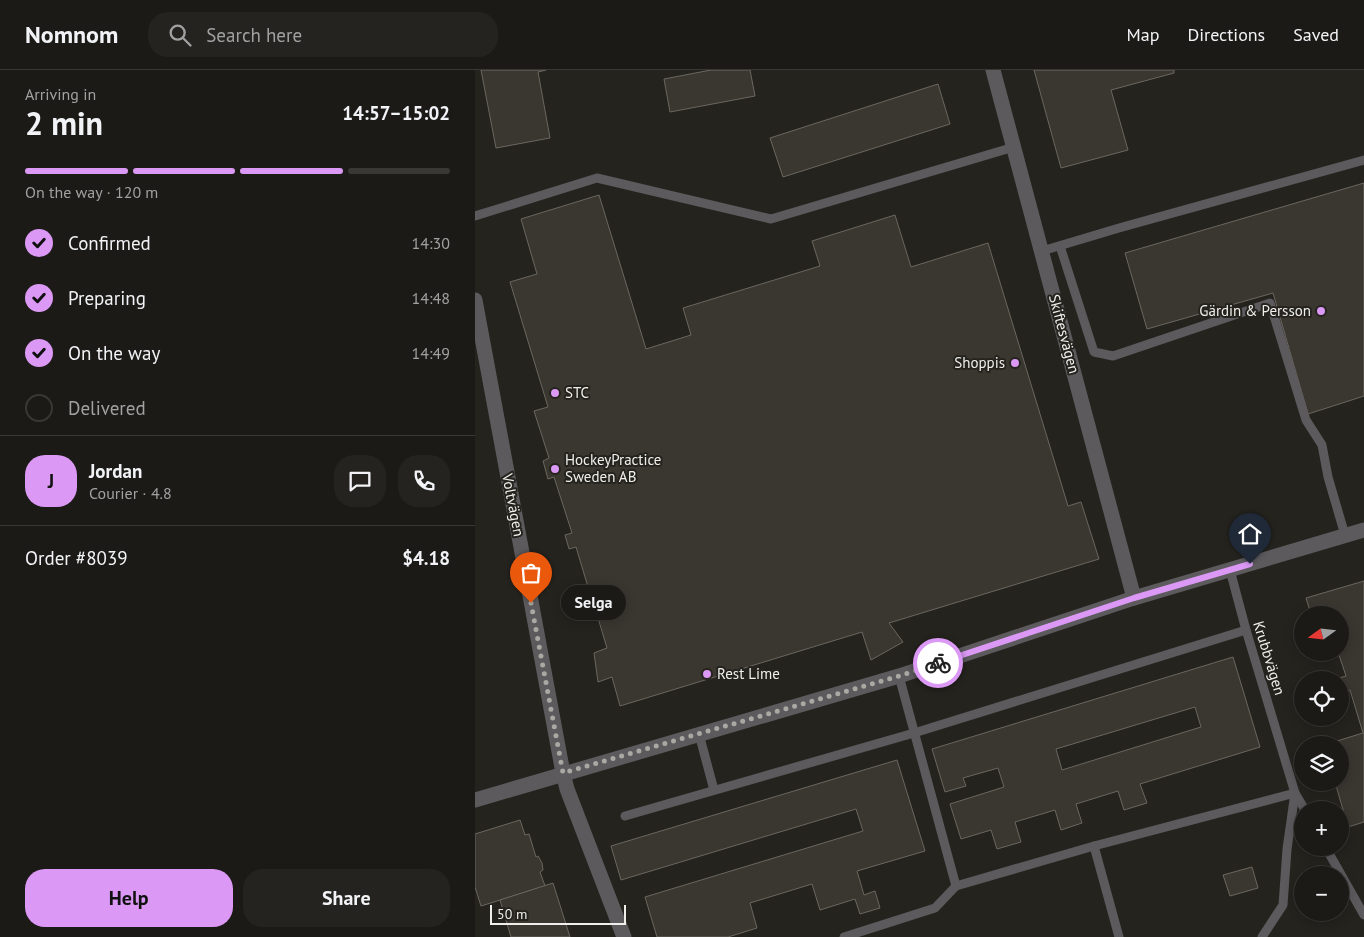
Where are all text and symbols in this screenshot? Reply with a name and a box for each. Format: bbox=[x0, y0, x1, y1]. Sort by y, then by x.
search box bbox=[148, 12, 498, 57]
text: Nomnom bbox=[25, 19, 118, 50]
icon: search bbox=[166, 21, 194, 49]
text: Search here bbox=[206, 23, 302, 47]
text: Map bbox=[1127, 23, 1159, 46]
text: Directions bbox=[1187, 23, 1265, 46]
text: Saved bbox=[1293, 23, 1339, 46]
text: Arriving in bbox=[25, 84, 96, 104]
text: 14:57–15:02 bbox=[342, 101, 450, 125]
text: 2 min bbox=[25, 102, 103, 144]
text: On the way · 120 m bbox=[25, 182, 158, 202]
icon: check bbox=[25, 229, 53, 257]
text: Confirmed bbox=[68, 231, 151, 255]
text: 14:30 bbox=[412, 233, 450, 253]
icon: check bbox=[25, 284, 53, 312]
text: Preparing bbox=[68, 286, 146, 310]
text: 14:48 bbox=[412, 288, 450, 308]
street label: Skiftesvägen bbox=[1045, 292, 1084, 376]
place label: Gärdin & Persson bbox=[1199, 301, 1311, 320]
marker: Gärdin & Persson bbox=[1315, 305, 1327, 317]
icon: check bbox=[25, 339, 53, 367]
text: On the way bbox=[68, 341, 160, 365]
text: 14:49 bbox=[412, 343, 450, 363]
place label: Shoppis bbox=[954, 353, 1005, 372]
marker: Shoppis bbox=[1009, 357, 1021, 369]
place label: STC bbox=[565, 383, 589, 402]
marker: STC bbox=[549, 387, 561, 399]
text: Delivered bbox=[68, 396, 146, 420]
place label: HockeyPractice Sweden AB bbox=[565, 450, 661, 486]
button: chat bbox=[334, 455, 386, 507]
button: phone bbox=[398, 455, 450, 507]
text: Jordan bbox=[89, 459, 142, 483]
marker: HockeyPractice Sweden AB bbox=[549, 463, 561, 475]
text: J bbox=[48, 469, 54, 493]
street label: Voltvägen bbox=[498, 471, 529, 538]
text: Courier · 4.8 bbox=[89, 483, 172, 503]
pin bbox=[1229, 513, 1271, 564]
icon: home bbox=[1236, 520, 1264, 548]
text: Order #8039 bbox=[25, 546, 128, 570]
text: $4.18 bbox=[402, 546, 450, 570]
pin bbox=[510, 552, 552, 603]
icon: bag bbox=[517, 559, 545, 587]
callout: Selga bbox=[561, 586, 626, 620]
text: Selga bbox=[575, 592, 612, 612]
north arrow bbox=[1294, 606, 1349, 661]
map controls bbox=[1294, 606, 1349, 921]
street label: Krubbvägen bbox=[1249, 618, 1290, 697]
courier bbox=[913, 638, 963, 688]
icon: bike bbox=[924, 649, 952, 677]
place label: Rest Lime bbox=[717, 664, 780, 683]
marker: Rest Lime bbox=[701, 668, 713, 680]
button: locate bbox=[1294, 671, 1349, 726]
button: layers bbox=[1294, 736, 1349, 791]
button: + bbox=[1294, 801, 1349, 856]
button: − bbox=[1294, 866, 1349, 921]
button: Help bbox=[25, 869, 233, 927]
button: Share bbox=[243, 869, 450, 927]
scale bar bbox=[490, 902, 626, 925]
text: 50 m bbox=[497, 905, 527, 923]

